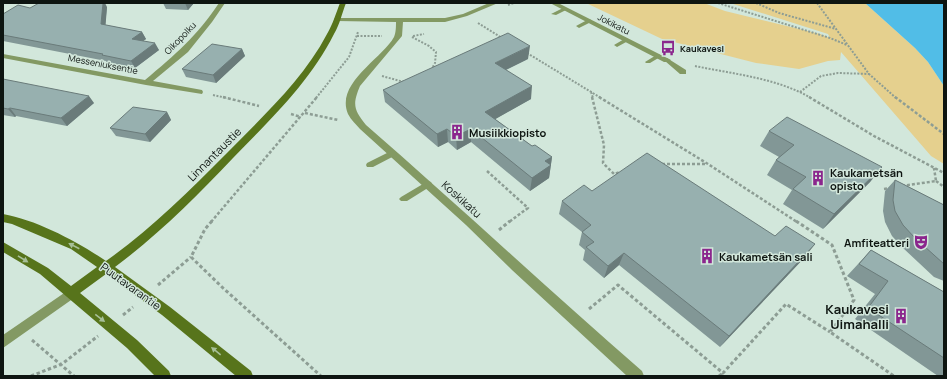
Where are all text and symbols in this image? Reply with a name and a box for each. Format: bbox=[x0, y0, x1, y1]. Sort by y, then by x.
street label: Jokikatu bbox=[596, 10, 632, 38]
street label: Oikopolku bbox=[161, 19, 199, 57]
bus stop icon: Kaukavesi bbox=[659, 39, 677, 57]
place label: Kaukavesi bbox=[680, 42, 724, 55]
street label: Messeniuksentie bbox=[67, 51, 139, 77]
building icon: Musiikkiopisto bbox=[448, 123, 466, 141]
street label: Linnantaustie bbox=[184, 124, 244, 184]
place label: Musiikkiopisto bbox=[469, 125, 546, 140]
place label: Kaukametsän opisto bbox=[830, 165, 903, 193]
building icon: Kaukametsän opisto bbox=[809, 169, 827, 187]
street label: Koskikatu bbox=[439, 177, 485, 221]
theatre icon: Amfiteatteri bbox=[912, 233, 930, 251]
place label: Amfiteatteri bbox=[844, 235, 909, 250]
one-way arrow bbox=[68, 243, 79, 249]
building icon: Kaukametsän sali bbox=[698, 247, 716, 265]
place label: Kaukametsän sali bbox=[719, 249, 813, 264]
one-way arrow bbox=[18, 255, 29, 262]
street label: Puutavarantie bbox=[98, 259, 165, 313]
place label: Kaukavesi Uimahalli bbox=[825, 300, 889, 333]
building icon: Kaukavesi Uimahalli bbox=[892, 307, 910, 325]
one-way arrow bbox=[95, 314, 106, 322]
one-way arrow bbox=[210, 347, 221, 355]

